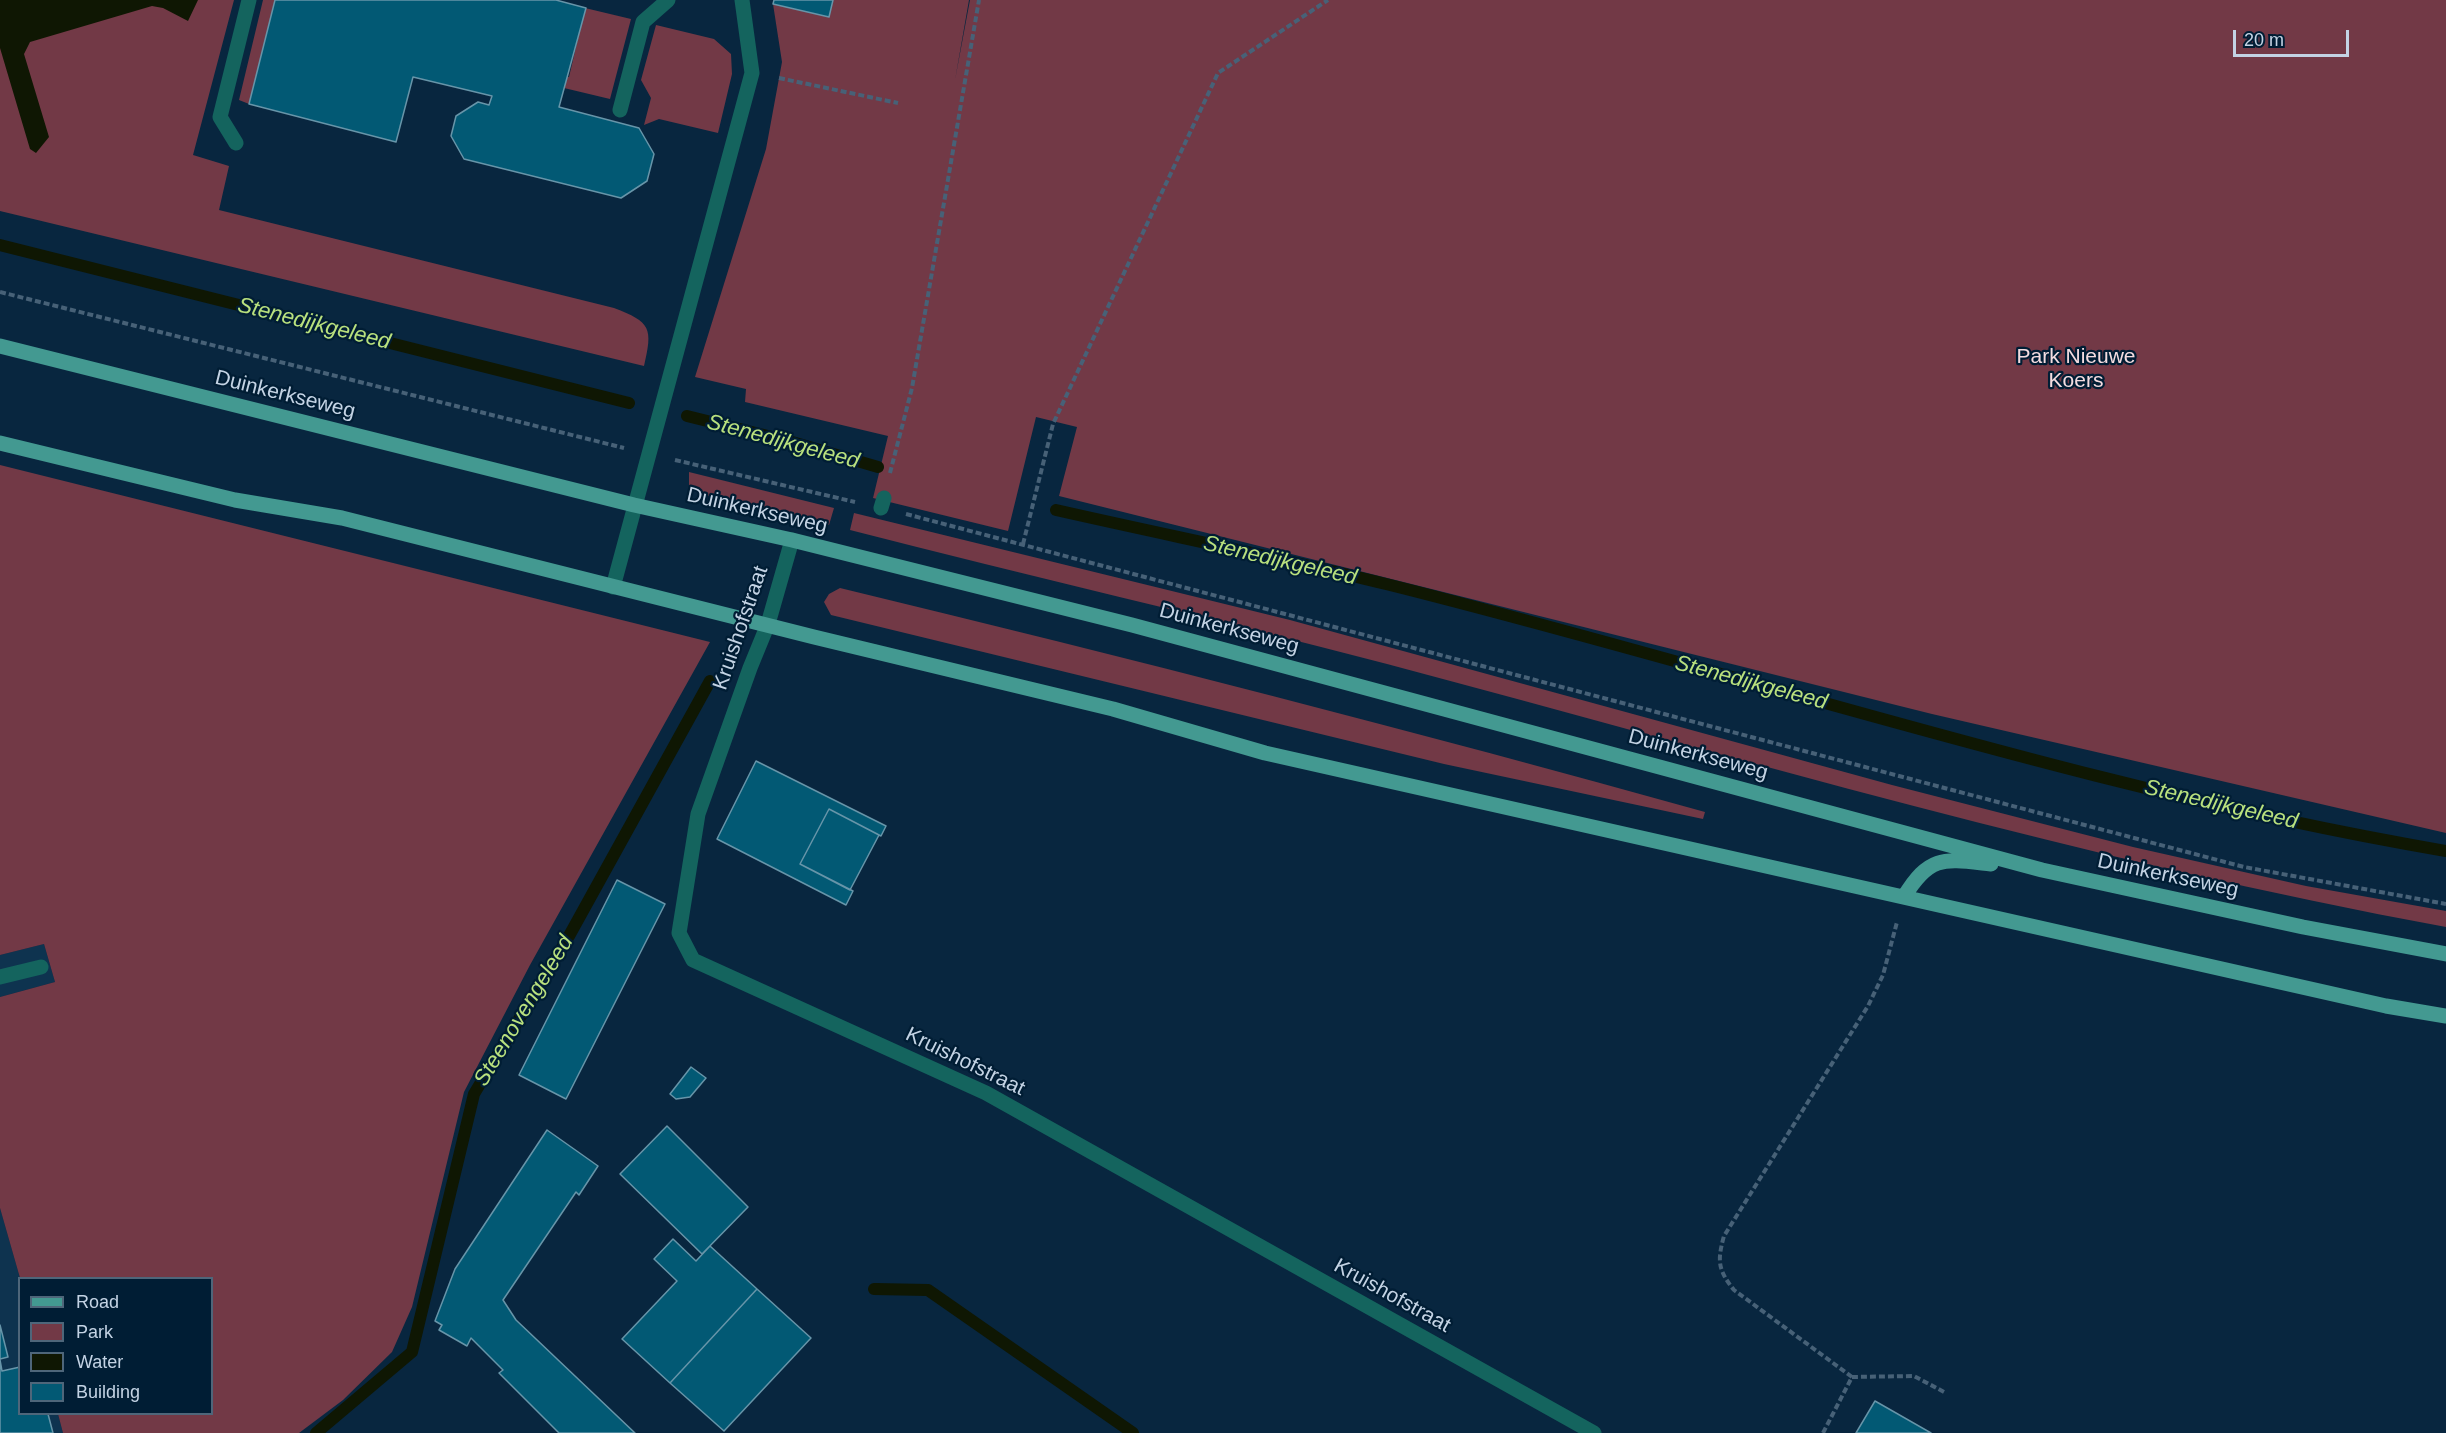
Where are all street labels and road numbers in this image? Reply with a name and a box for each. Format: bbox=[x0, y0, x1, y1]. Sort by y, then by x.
street label: Duinkerkseweg bbox=[212, 365, 358, 425]
street label: Duinkerkseweg bbox=[684, 483, 830, 539]
street label: Kruishofstraat bbox=[708, 563, 774, 693]
street label: Duinkerkseweg bbox=[1156, 598, 1302, 660]
street label: Duinkerkseweg bbox=[1625, 724, 1771, 786]
street label: Duinkerkseweg bbox=[2095, 849, 2241, 903]
street label: Kruishofstraat bbox=[901, 1022, 1029, 1102]
street label: Kruishofstraat bbox=[1329, 1254, 1455, 1338]

